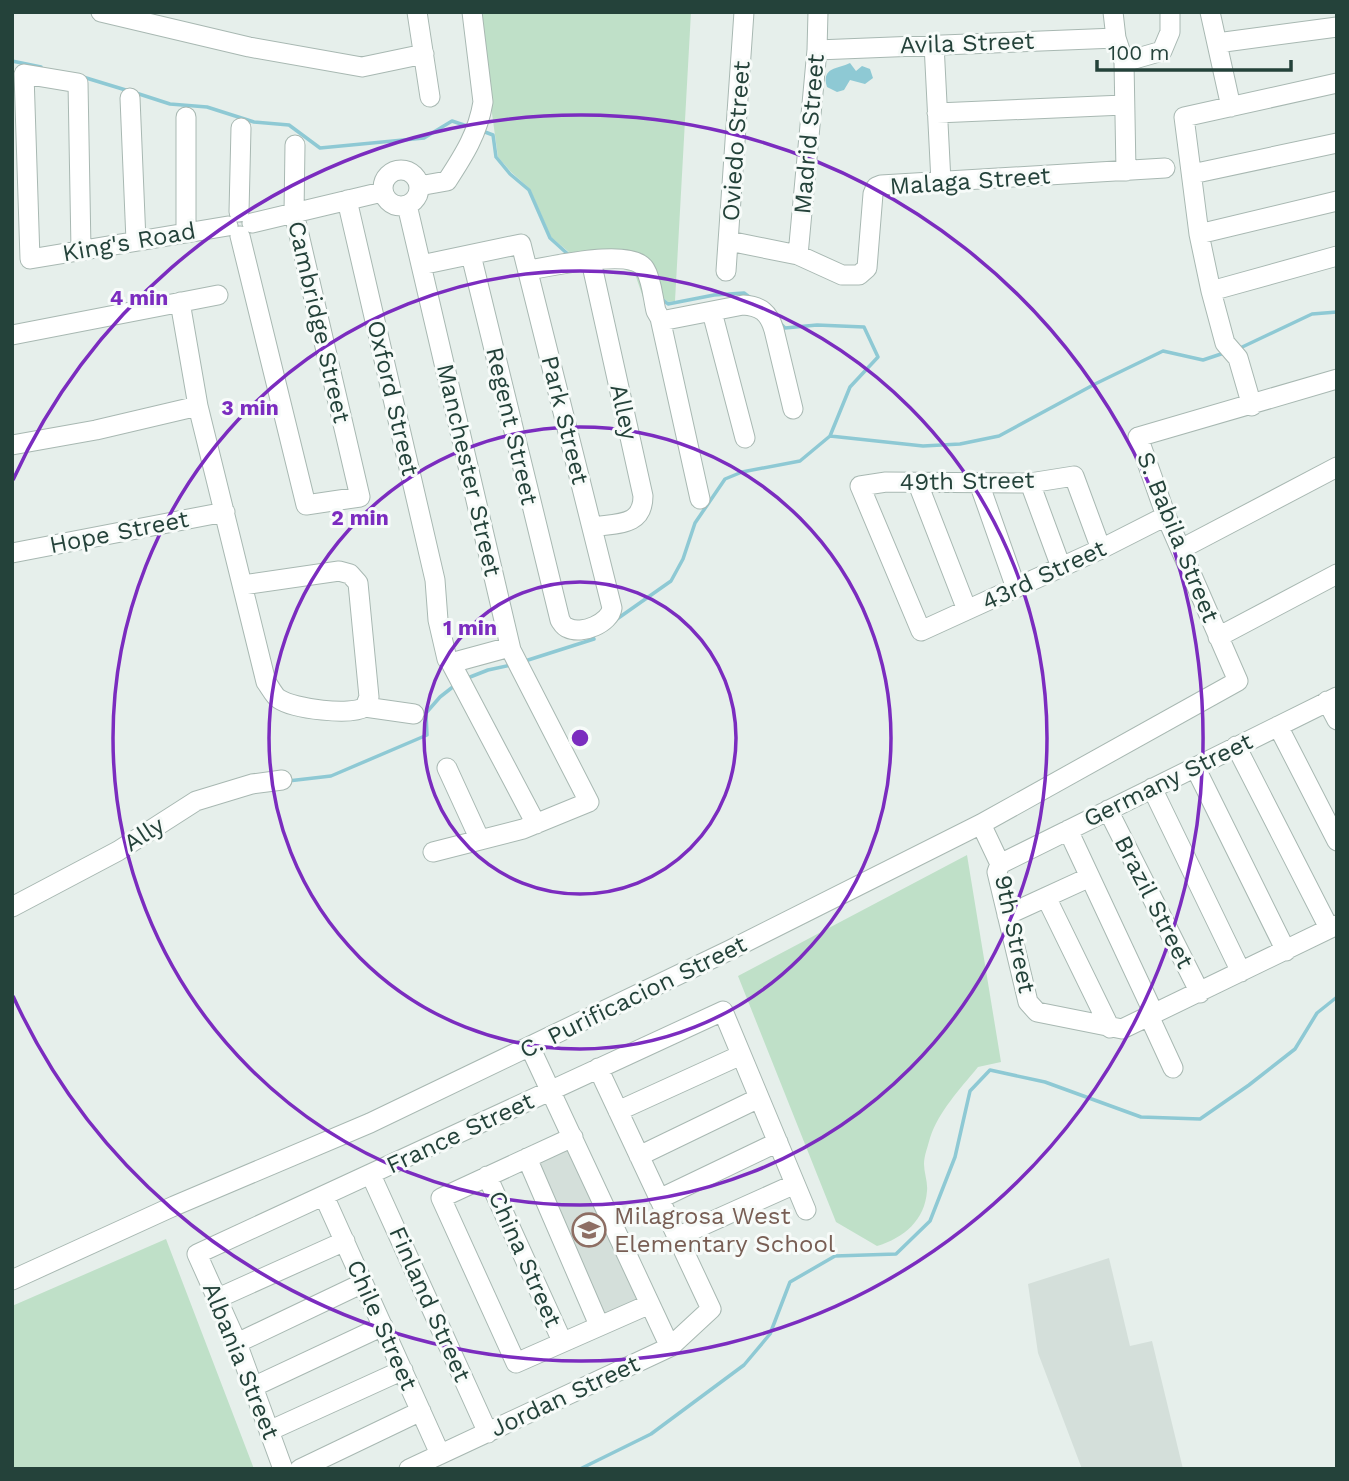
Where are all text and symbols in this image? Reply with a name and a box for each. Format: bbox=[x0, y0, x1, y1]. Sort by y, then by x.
street label: Avila Street bbox=[899, 27, 1035, 59]
scale bar bbox=[1097, 28, 1291, 72]
text: 100 m bbox=[1108, 40, 1170, 65]
street label: Madrid Street bbox=[788, 53, 830, 215]
street label: Oviedo Street bbox=[716, 60, 756, 222]
street label: Malaga Street bbox=[889, 161, 1051, 201]
street label: King's Road bbox=[60, 217, 198, 267]
street label: Cambridge Street bbox=[282, 218, 356, 426]
text: 4 min bbox=[110, 285, 168, 310]
street label: Oxford Street bbox=[362, 318, 424, 478]
street label: Regent Street bbox=[480, 344, 544, 508]
street label: Park Street bbox=[536, 353, 594, 487]
street label: Manchester Street bbox=[431, 361, 507, 579]
street label: Alley bbox=[604, 382, 644, 443]
text: 3 min bbox=[221, 395, 279, 420]
street label: S. Babila Street bbox=[1131, 448, 1225, 626]
street label: 49th Street bbox=[899, 466, 1035, 496]
street label: Hope Street bbox=[47, 505, 191, 559]
text: 2 min bbox=[331, 505, 389, 530]
street label: 43rd Street bbox=[978, 534, 1110, 616]
text: 1 min bbox=[443, 615, 497, 640]
centre of rings bbox=[568, 726, 592, 750]
street label: Germany Street bbox=[1079, 727, 1257, 833]
street label: Ally bbox=[119, 810, 170, 857]
street label: Brazil Street bbox=[1109, 831, 1199, 973]
street label: 9th Street bbox=[989, 872, 1041, 996]
street label: C. Purificacion Street bbox=[515, 930, 751, 1064]
street label: France Street bbox=[382, 1087, 538, 1179]
street label: China Street bbox=[483, 1187, 567, 1331]
place label: Milagrosa West Elementary School bbox=[614, 1202, 836, 1258]
school or university icon: Milagrosa West Elementary School bbox=[570, 1211, 608, 1249]
street label: Finland Street bbox=[383, 1222, 477, 1386]
street label: Chile Street bbox=[341, 1256, 423, 1394]
street label: Albania Street bbox=[197, 1279, 285, 1443]
street label: Jordan Street bbox=[486, 1349, 644, 1443]

